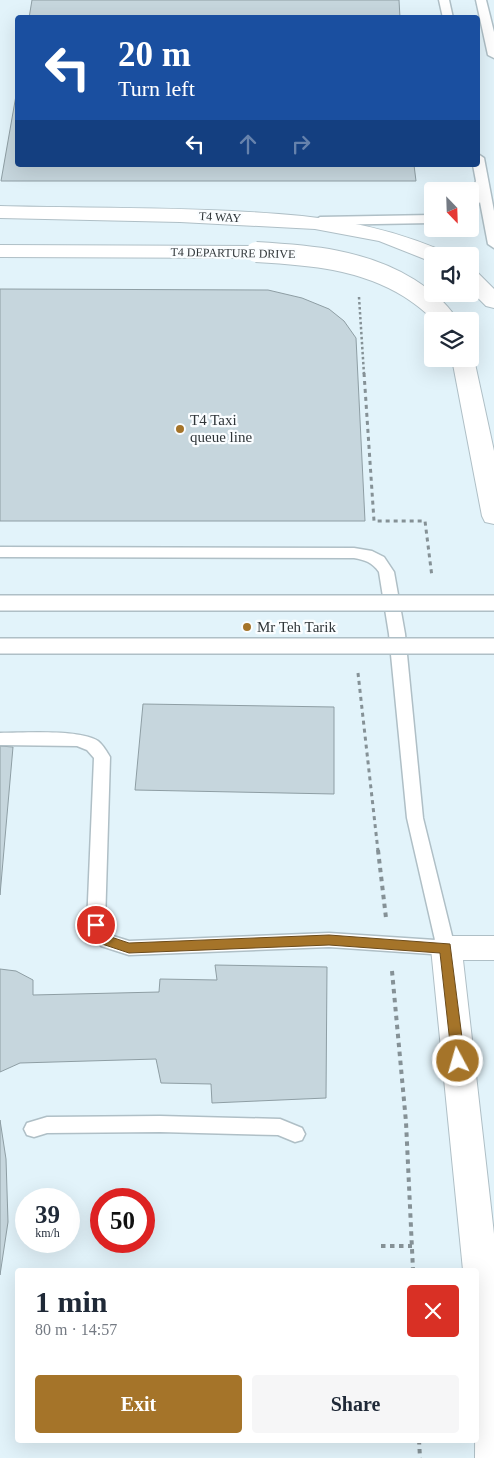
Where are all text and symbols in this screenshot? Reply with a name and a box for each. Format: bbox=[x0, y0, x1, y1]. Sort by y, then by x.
icon: left bbox=[35, 35, 100, 100]
text: 20 m bbox=[118, 35, 191, 74]
text: Turn left bbox=[118, 76, 195, 101]
icon: left bbox=[181, 130, 209, 158]
icon: ahead bbox=[234, 130, 262, 158]
icon: right bbox=[287, 130, 315, 158]
north arrow bbox=[424, 182, 479, 238]
map controls bbox=[424, 182, 479, 367]
street label: T4 WAY bbox=[198, 209, 242, 225]
street label: T4 DEPARTURE DRIVE bbox=[170, 245, 296, 261]
button: sound bbox=[424, 247, 479, 302]
button: layers bbox=[424, 312, 479, 367]
place label: T4 Taxi queue line bbox=[190, 412, 252, 445]
marker: T4 Taxi queue line bbox=[174, 423, 186, 435]
place label: Mr Teh Tarik bbox=[257, 619, 336, 635]
marker: Mr Teh Tarik bbox=[241, 621, 253, 633]
pin bbox=[75, 904, 117, 946]
icon: arrive bbox=[82, 911, 110, 939]
position arrow bbox=[431, 1034, 483, 1086]
speed limit sign: 50 bbox=[90, 1188, 155, 1253]
text: 39 bbox=[35, 1201, 60, 1228]
text: km/h bbox=[35, 1226, 60, 1240]
text: 1 min bbox=[35, 1285, 108, 1318]
button: close bbox=[407, 1285, 459, 1337]
text: 80 m · 14:57 bbox=[35, 1321, 117, 1338]
button: Exit bbox=[35, 1375, 242, 1433]
button: Share bbox=[252, 1375, 459, 1433]

